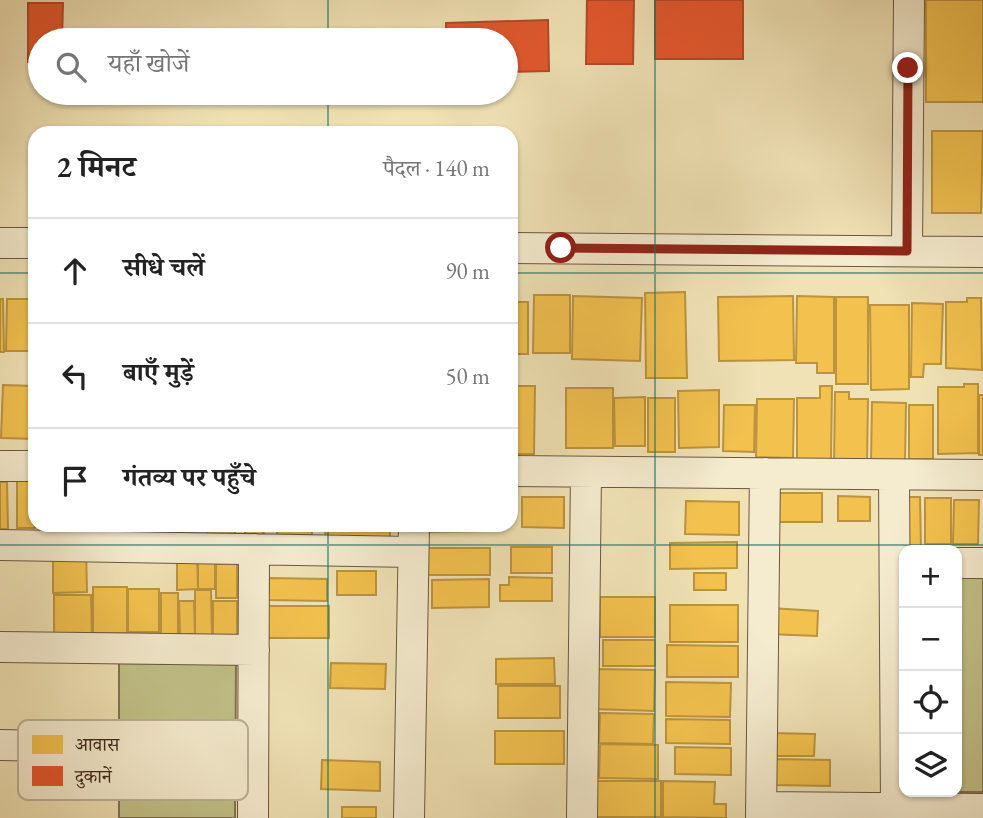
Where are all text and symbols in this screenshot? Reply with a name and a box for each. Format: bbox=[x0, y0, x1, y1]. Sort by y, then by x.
search box bbox=[28, 28, 518, 105]
text: यहाँ खोजें bbox=[108, 46, 189, 80]
icon: search bbox=[52, 48, 90, 86]
route end bbox=[892, 52, 923, 83]
text: 2 मिनट bbox=[56, 147, 136, 186]
text: पैदल · 140 m bbox=[383, 153, 490, 183]
route start bbox=[545, 232, 576, 263]
text: सीधे चलें bbox=[123, 250, 205, 284]
icon: ahead bbox=[56, 252, 94, 290]
text: 90 m bbox=[445, 256, 490, 286]
text: बाएँ मुड़ें bbox=[123, 355, 194, 389]
icon: left bbox=[56, 357, 94, 395]
text: 50 m bbox=[445, 361, 490, 391]
text: गंतव्य पर पहुँचे bbox=[123, 460, 256, 494]
icon: arrive bbox=[56, 462, 94, 500]
map controls bbox=[899, 545, 962, 797]
button: + bbox=[899, 545, 962, 608]
button: − bbox=[899, 608, 962, 671]
button: locate bbox=[899, 671, 962, 734]
legend bbox=[18, 720, 248, 800]
text: आवास bbox=[75, 732, 121, 757]
button: layers bbox=[899, 734, 962, 797]
text: दुकानें bbox=[74, 764, 113, 789]

